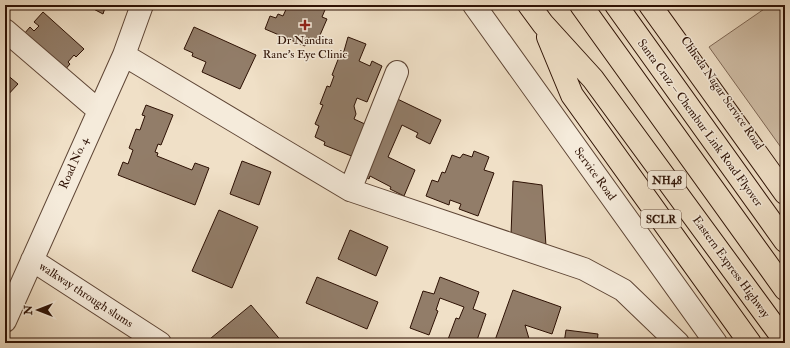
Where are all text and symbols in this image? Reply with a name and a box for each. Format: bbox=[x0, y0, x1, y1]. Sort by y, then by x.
marker: Dr Nandita Rane's Eye Clinic bbox=[299, 19, 311, 31]
place label: Dr Nandita Rane's Eye Clinic bbox=[263, 33, 347, 62]
street label: Chheda Nagar Service Road bbox=[677, 33, 767, 153]
street label: Santa Cruz – Chembur Link Road Flyover bbox=[634, 36, 766, 210]
street label: Road No. 4 bbox=[56, 134, 92, 191]
street label: Service Road bbox=[571, 144, 619, 204]
road number: NH48 bbox=[648, 171, 686, 189]
road number: SCLR bbox=[641, 210, 681, 228]
street label: Eastern Express Highway bbox=[689, 213, 773, 322]
street label: walkway through slums bbox=[36, 259, 136, 331]
north arrow bbox=[18, 290, 58, 330]
text: N bbox=[22, 304, 35, 316]

